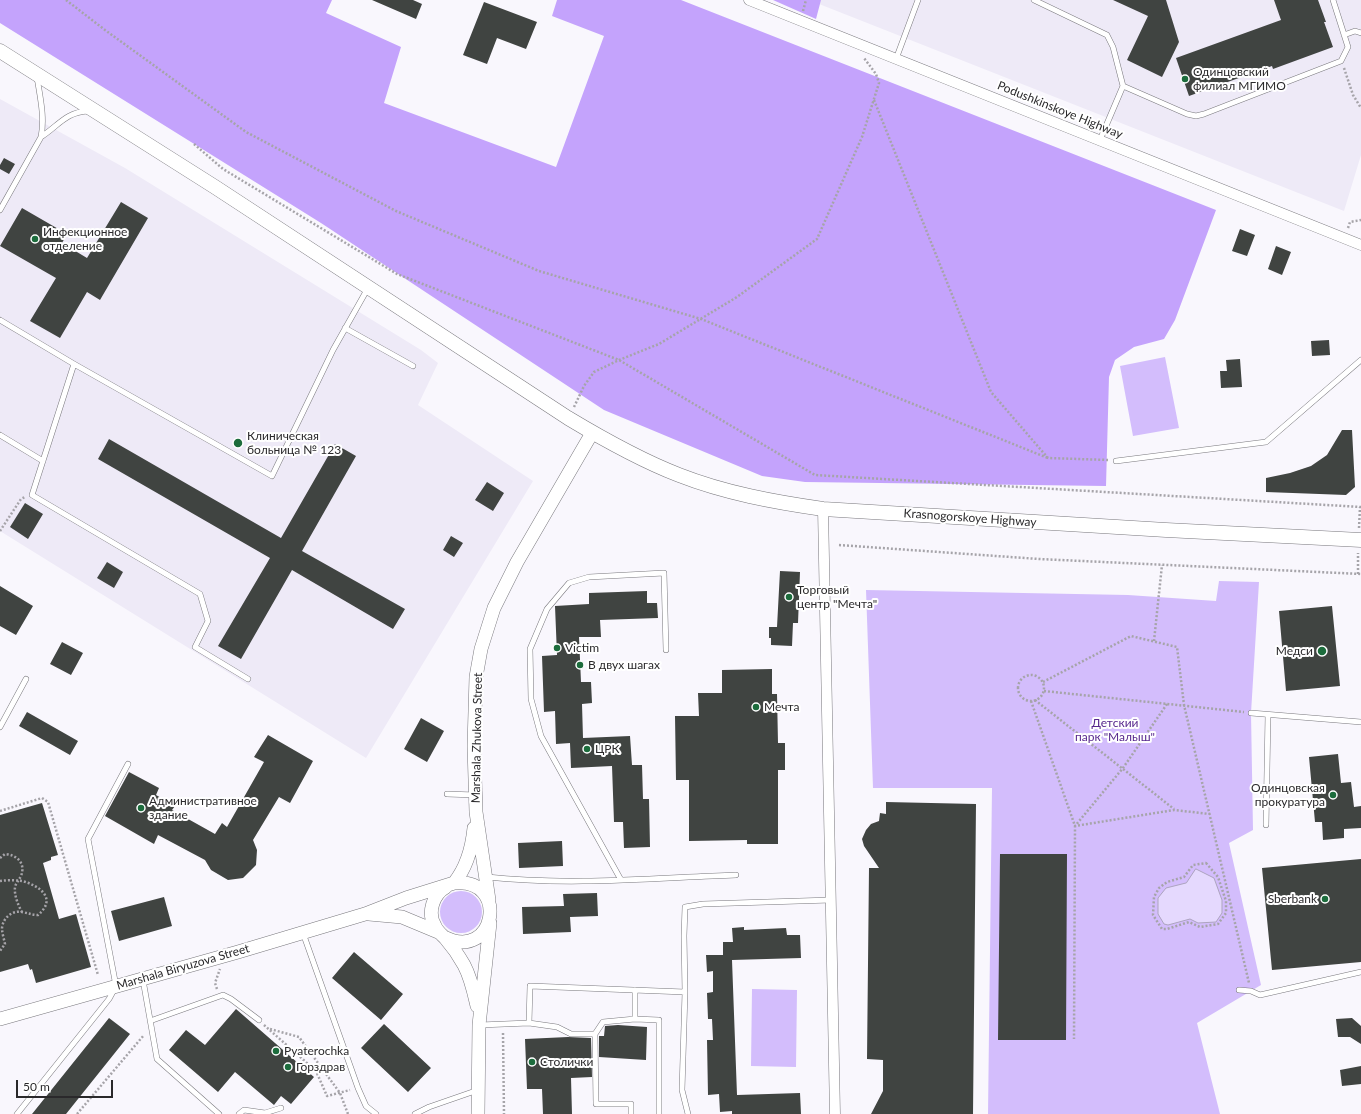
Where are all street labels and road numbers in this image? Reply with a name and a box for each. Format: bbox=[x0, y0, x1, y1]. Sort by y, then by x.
street label: Podushkinskoye Highway bbox=[995, 78, 1125, 142]
street label: Krasnogorskoye Highway bbox=[903, 506, 1037, 530]
street label: Marshala Zhukova Street bbox=[469, 673, 485, 803]
street label: Marshala Biryuzova Street bbox=[115, 941, 251, 993]

